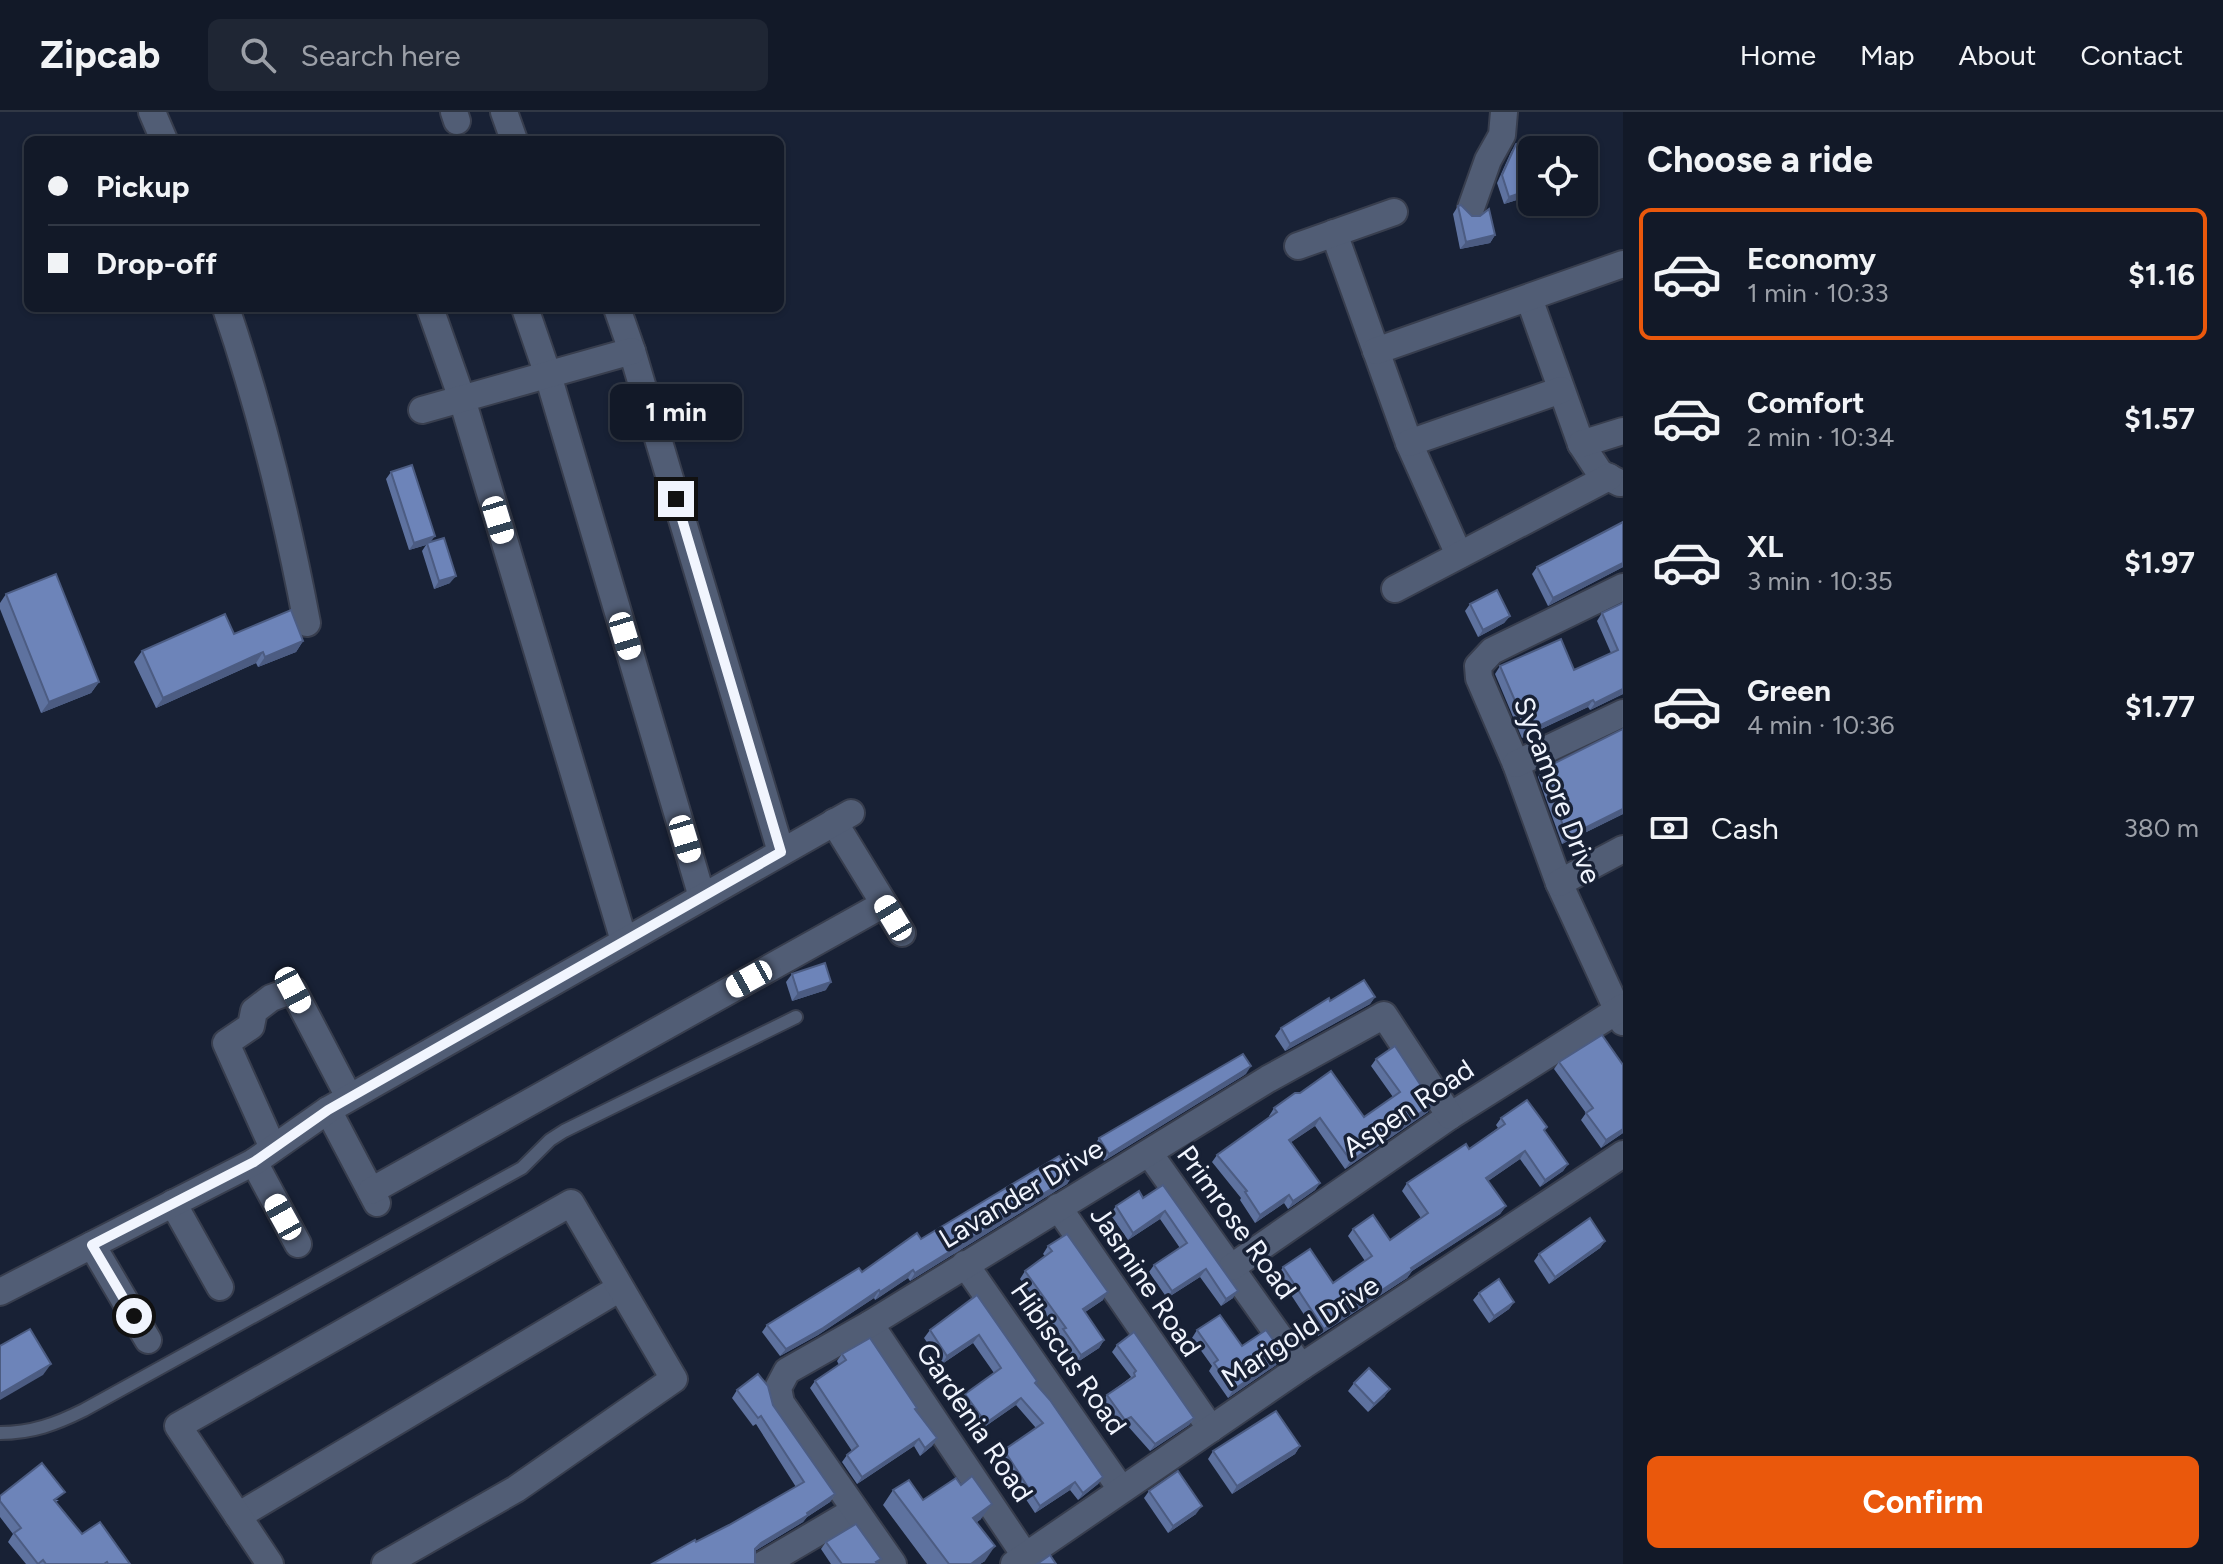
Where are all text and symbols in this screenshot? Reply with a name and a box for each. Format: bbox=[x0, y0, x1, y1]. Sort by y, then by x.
search box bbox=[208, 19, 768, 91]
text: Zipcab bbox=[40, 32, 160, 78]
icon: search bbox=[236, 33, 280, 77]
text: Search here bbox=[300, 37, 461, 74]
text: Home bbox=[1740, 38, 1816, 72]
text: Map bbox=[1860, 38, 1915, 72]
text: About bbox=[1959, 38, 2036, 72]
text: Contact bbox=[2080, 38, 2183, 72]
map controls bbox=[1518, 136, 1598, 216]
button: locate bbox=[1518, 136, 1598, 216]
text: Choose a ride bbox=[1647, 138, 1873, 181]
text: Pickup bbox=[96, 168, 190, 205]
icon: car bbox=[1651, 238, 1723, 310]
text: Economy bbox=[1747, 240, 1876, 277]
text: Drop-off bbox=[96, 245, 217, 282]
text: $1.16 bbox=[2128, 256, 2195, 293]
text: 1 min · 10:33 bbox=[1747, 277, 1889, 309]
icon: car bbox=[1651, 382, 1723, 454]
callout: 1 min bbox=[610, 383, 742, 439]
text: Comfort bbox=[1747, 384, 1865, 421]
text: 1 min bbox=[645, 396, 707, 428]
text: $1.57 bbox=[2124, 400, 2195, 437]
text: 2 min · 10:34 bbox=[1747, 421, 1894, 453]
route end bbox=[658, 481, 694, 517]
car bbox=[480, 494, 516, 546]
icon: car bbox=[1651, 526, 1723, 598]
text: XL bbox=[1747, 528, 1783, 565]
text: $1.97 bbox=[2124, 544, 2195, 581]
text: 3 min · 10:35 bbox=[1747, 565, 1893, 597]
car bbox=[607, 610, 643, 662]
icon: car bbox=[1651, 670, 1723, 742]
text: Green bbox=[1747, 672, 1831, 709]
text: $1.77 bbox=[2125, 688, 2195, 725]
street label: Sycamore Drive bbox=[1507, 692, 1609, 888]
text: 4 min · 10:36 bbox=[1747, 709, 1895, 741]
icon: cash bbox=[1647, 806, 1691, 850]
text: Cash bbox=[1711, 810, 1779, 847]
text: 380 m bbox=[2124, 812, 2199, 844]
car bbox=[667, 813, 703, 865]
car bbox=[870, 891, 916, 945]
car bbox=[722, 957, 776, 1001]
car bbox=[271, 963, 315, 1017]
street label: Aspen Road bbox=[1336, 1052, 1480, 1164]
street label: Lavander Drive bbox=[933, 1131, 1109, 1255]
street label: Primrose Road bbox=[1170, 1139, 1304, 1305]
car bbox=[261, 1190, 305, 1244]
street label: Jasmine Road bbox=[1083, 1199, 1209, 1363]
street label: Marigold Drive bbox=[1215, 1267, 1385, 1395]
street label: Hibiscus Road bbox=[1004, 1275, 1134, 1441]
route start bbox=[116, 1298, 152, 1334]
street label: Gardenia Road bbox=[909, 1336, 1041, 1508]
button: Confirm bbox=[1647, 1456, 2199, 1548]

